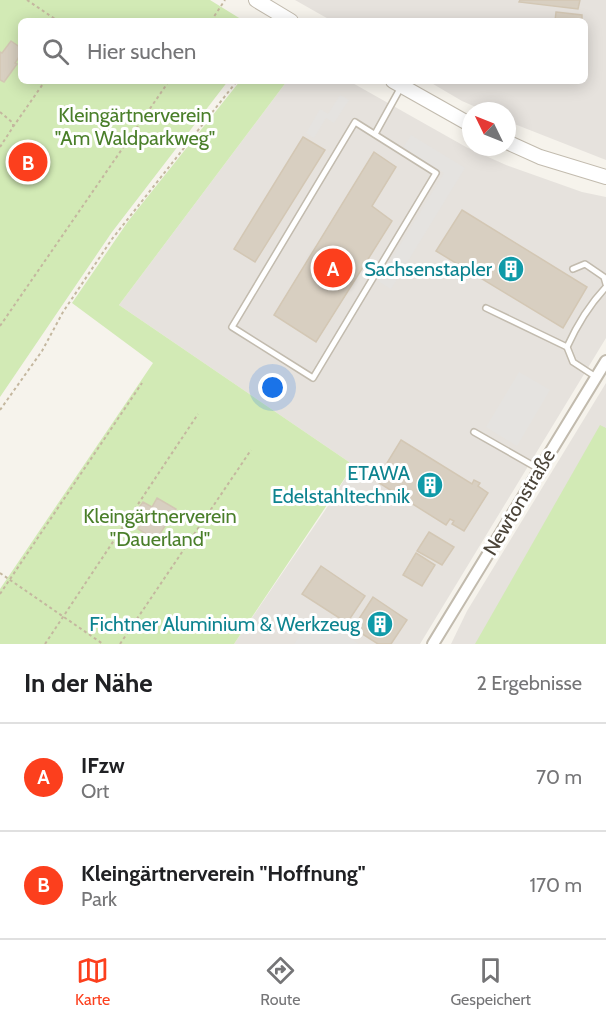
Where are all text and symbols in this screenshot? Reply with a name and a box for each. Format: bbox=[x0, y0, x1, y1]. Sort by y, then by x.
search box bbox=[18, 18, 588, 84]
icon: search bbox=[39, 35, 72, 68]
text: Hier suchen bbox=[87, 38, 196, 65]
north arrow bbox=[462, 102, 516, 156]
park label: Kleingärtnerverein "Am Waldparkweg" bbox=[55, 103, 215, 150]
pin: B bbox=[9, 140, 48, 184]
pin: A bbox=[314, 246, 352, 290]
building icon: Sachsenstapler bbox=[496, 254, 526, 284]
place label: Sachsenstapler bbox=[364, 257, 493, 281]
your location bbox=[258, 373, 287, 402]
street label: Newtonstraße bbox=[478, 444, 560, 560]
place label: ETAWA Edelstahltechnik bbox=[272, 461, 411, 508]
building icon: ETAWA Edelstahltechnik bbox=[415, 470, 445, 500]
park label: Kleingärtnerverein "Dauerland" bbox=[83, 504, 237, 551]
building icon: Fichtner Aluminium & Werkzeug bbox=[365, 609, 395, 639]
place label: Fichtner Aluminium & Werkzeug bbox=[89, 612, 361, 636]
text: In der Nähe bbox=[24, 667, 153, 699]
text: 2 Ergebnisse bbox=[476, 671, 582, 695]
text: IFzw bbox=[81, 752, 125, 779]
text: A bbox=[37, 765, 50, 789]
text: 70 m bbox=[536, 765, 582, 789]
text: Ort bbox=[81, 779, 109, 803]
text: Kleingärtnerverein "Hoffnung" bbox=[81, 860, 366, 887]
text: B bbox=[37, 873, 50, 897]
text: 170 m bbox=[530, 873, 582, 897]
text: Park bbox=[81, 887, 117, 911]
tab: Karte bbox=[75, 954, 110, 1009]
tab: Route bbox=[260, 954, 300, 1009]
tab: Gespeichert bbox=[450, 954, 531, 1009]

